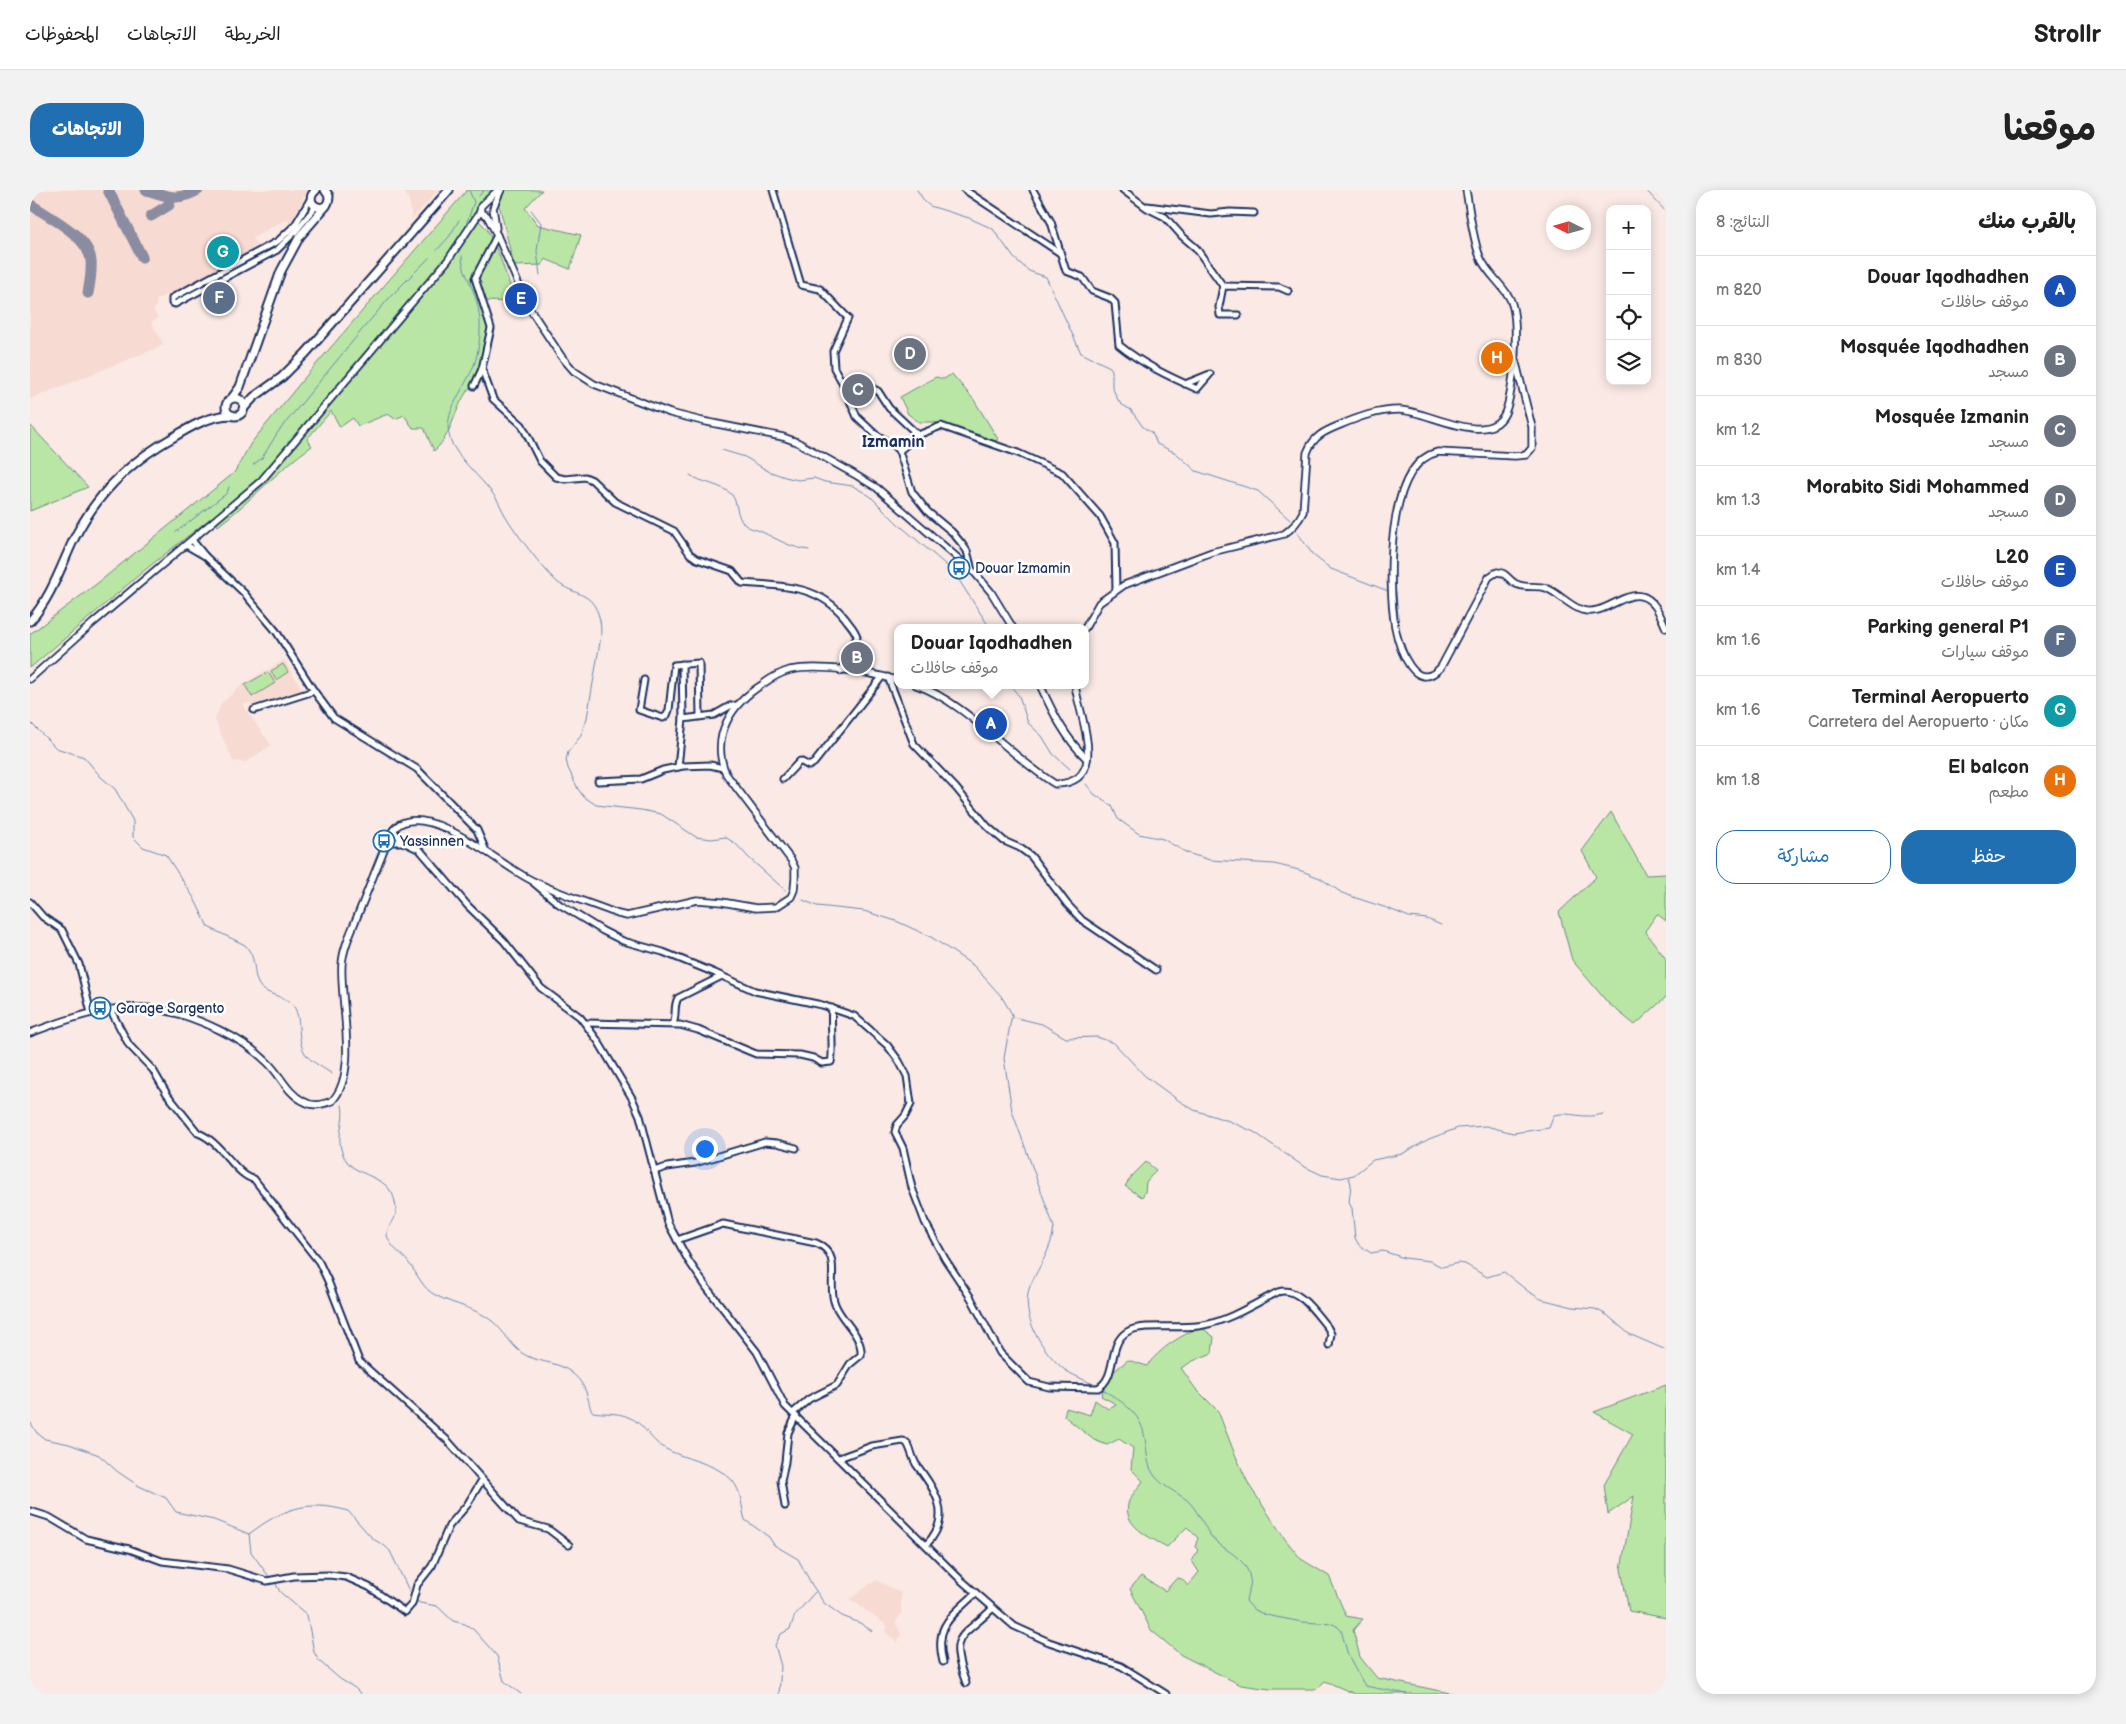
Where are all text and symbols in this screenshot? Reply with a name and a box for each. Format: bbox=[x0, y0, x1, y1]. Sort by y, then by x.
text: Strollr bbox=[2034, 20, 2101, 49]
text: المحفوظات bbox=[25, 24, 99, 45]
text: الاتجاهات bbox=[127, 24, 197, 45]
text: الخريطة bbox=[225, 24, 281, 45]
button: الاتجاهات bbox=[30, 103, 144, 157]
text: موقعنا bbox=[2003, 108, 2096, 151]
north arrow bbox=[1546, 205, 1591, 250]
map controls bbox=[1606, 205, 1651, 385]
button: + bbox=[1606, 205, 1651, 250]
text: بالقرب منك bbox=[1978, 209, 2076, 234]
text: النتائج: 8 bbox=[1716, 213, 1770, 232]
pin: G bbox=[207, 233, 239, 271]
button: − bbox=[1606, 250, 1651, 295]
text: Douar Iqodhadhen bbox=[1867, 266, 2029, 289]
pin: F bbox=[203, 279, 235, 317]
pin: E bbox=[505, 280, 537, 318]
text: 820 m bbox=[1716, 281, 1762, 300]
text: A bbox=[2055, 281, 2065, 300]
text: موقف حافلات bbox=[1941, 293, 2029, 312]
button: locate bbox=[1606, 295, 1651, 340]
pin: D bbox=[894, 335, 926, 373]
text: Mosquée Iqodhadhen bbox=[1840, 336, 2029, 359]
pin: H bbox=[1481, 339, 1513, 377]
button: layers bbox=[1606, 340, 1651, 385]
text: 830 m bbox=[1716, 351, 1762, 370]
text: B bbox=[2054, 351, 2066, 370]
text: مسجد bbox=[1988, 363, 2029, 382]
pin: C bbox=[842, 371, 874, 409]
text: Mosquée Izmanin bbox=[1875, 406, 2029, 429]
text: 1.2 km bbox=[1716, 421, 1760, 440]
text: C bbox=[2054, 421, 2066, 440]
district label: Izmamin bbox=[862, 433, 924, 452]
text: مسجد bbox=[1988, 433, 2029, 452]
text: Morabito Sidi Mohammed bbox=[1806, 476, 2029, 499]
text: 1.3 km bbox=[1716, 491, 1761, 510]
text: D bbox=[2054, 491, 2066, 510]
text: مسجد bbox=[1988, 503, 2029, 522]
text: L20 bbox=[1995, 546, 2029, 569]
bus stop icon: Douar Izmamin bbox=[947, 556, 971, 580]
place label: Douar Izmamin bbox=[975, 560, 1071, 577]
text: 1.4 km bbox=[1716, 561, 1760, 580]
text: E bbox=[2055, 561, 2065, 580]
text: موقف حافلات bbox=[1941, 573, 2029, 592]
text: Parking general P1 bbox=[1867, 616, 2029, 639]
popup bbox=[894, 624, 1089, 689]
text: 1.6 km bbox=[1716, 631, 1761, 650]
text: F bbox=[2055, 631, 2065, 650]
text: Douar Iqodhadhen bbox=[911, 632, 1072, 655]
pin: B bbox=[841, 639, 873, 677]
text: موقف سيارات bbox=[1941, 643, 2029, 662]
text: موقف حافلات bbox=[911, 659, 999, 678]
text: Terminal Aeropuerto bbox=[1852, 686, 2029, 709]
text: 1.6 km bbox=[1716, 701, 1761, 720]
text: G bbox=[2054, 701, 2066, 720]
pin: A bbox=[975, 705, 1007, 743]
text: مكان · Carretera del Aeropuerto bbox=[1808, 713, 2029, 732]
text: El balcon bbox=[1948, 756, 2029, 779]
text: 1.8 km bbox=[1716, 771, 1760, 790]
text: H bbox=[2054, 771, 2066, 790]
text: مطعم bbox=[1989, 783, 2029, 802]
bus stop icon: Yassinnen bbox=[372, 829, 396, 853]
button: مشاركة bbox=[1716, 830, 1891, 884]
button: حفظ bbox=[1901, 830, 2076, 884]
place label: Yassinnen bbox=[399, 833, 464, 850]
bus stop icon: Garage Sargento bbox=[88, 996, 112, 1020]
place label: Garage Sargento bbox=[116, 1000, 224, 1017]
your location bbox=[692, 1136, 718, 1162]

